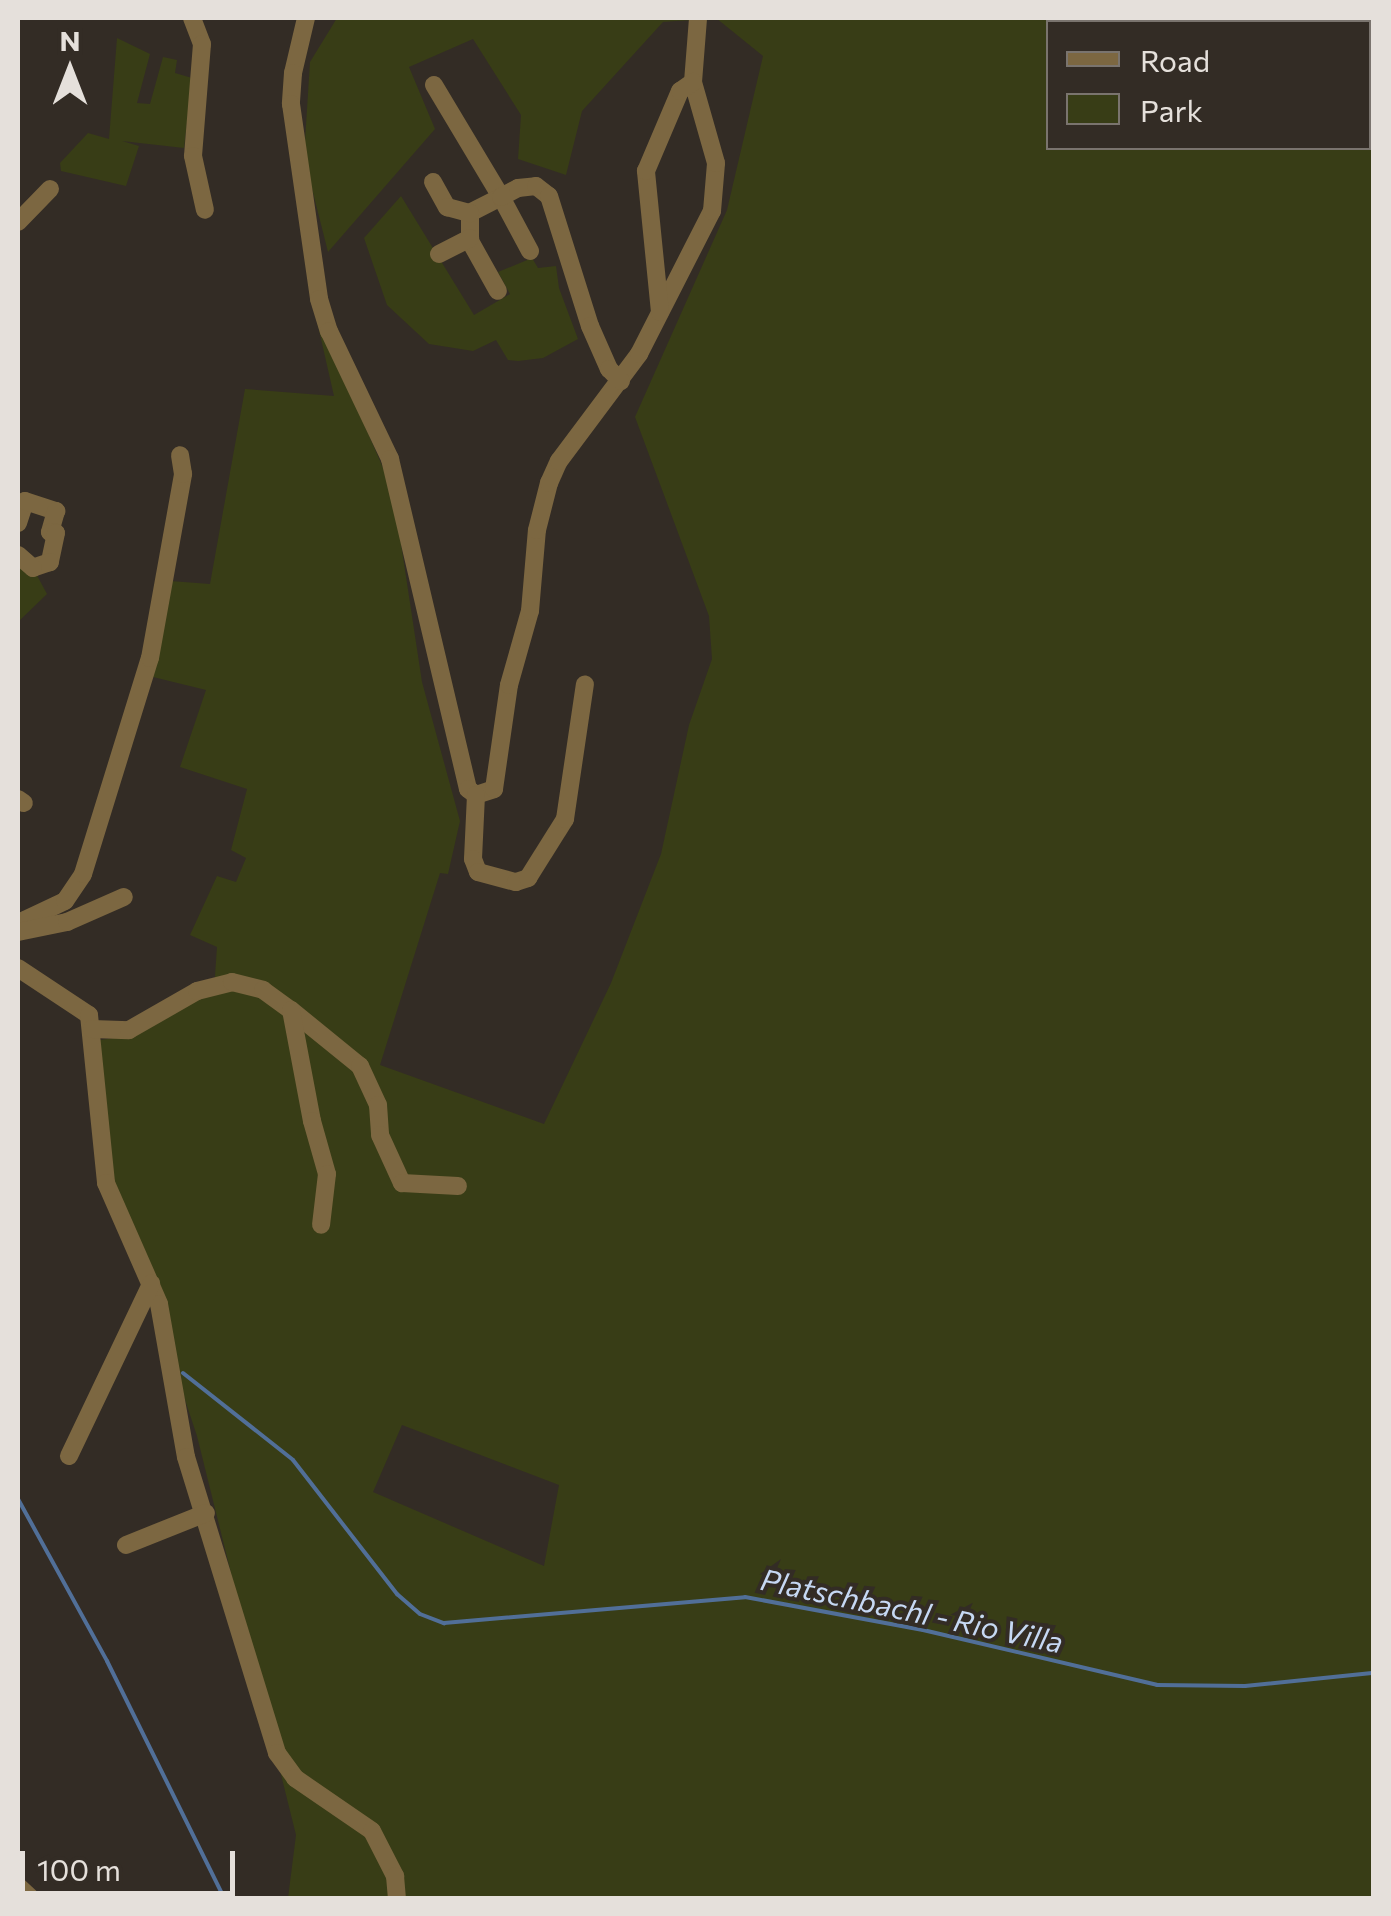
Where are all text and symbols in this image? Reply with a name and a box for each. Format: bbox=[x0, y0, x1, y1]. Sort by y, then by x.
north arrow bbox=[20, 20, 120, 120]
legend bbox=[1046, 20, 1371, 150]
text: N bbox=[60, 23, 81, 57]
text: Road bbox=[1140, 41, 1210, 78]
text: Park bbox=[1140, 91, 1203, 128]
water label: Platschbachl - Rio Villa bbox=[758, 1560, 1066, 1660]
scale bar bbox=[25, 1831, 240, 1893]
text: 100 m bbox=[37, 1850, 121, 1887]

